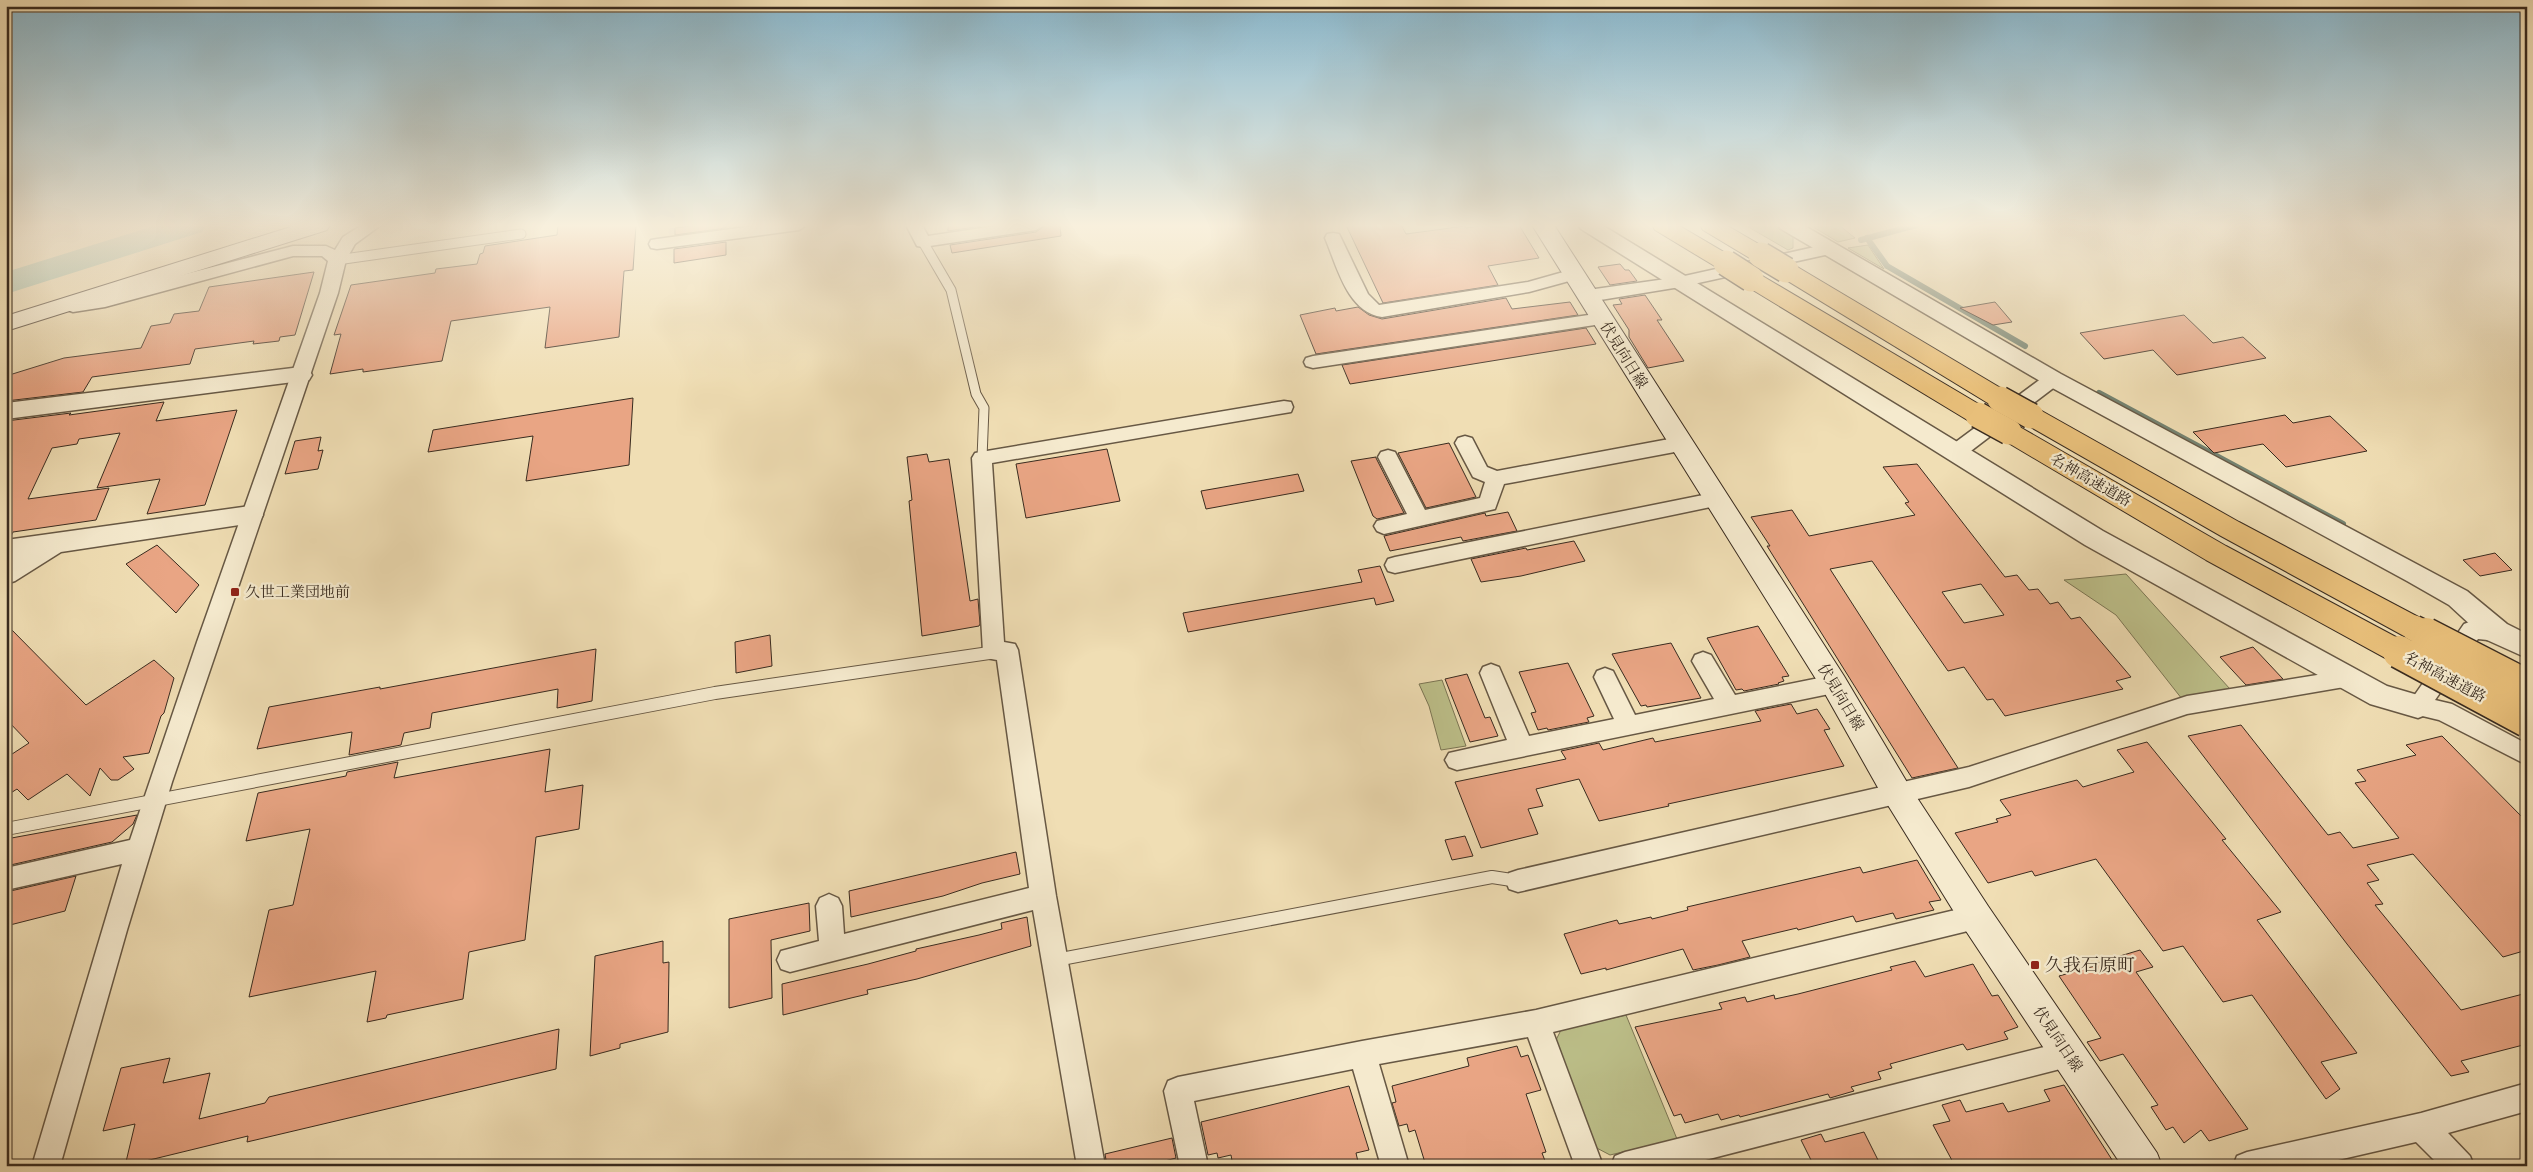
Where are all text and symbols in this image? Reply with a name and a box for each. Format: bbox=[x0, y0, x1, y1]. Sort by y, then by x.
street label: 伏見向日線 bbox=[1594, 318, 1652, 393]
street label: 名神高速道路 bbox=[2046, 450, 2134, 513]
place label: 久世工業団地前 bbox=[245, 583, 350, 604]
marker: 久世工業団地前 bbox=[229, 586, 241, 598]
street label: 名神高速道路 bbox=[2400, 648, 2489, 709]
street label: 伏見向日線 bbox=[1811, 660, 1868, 735]
place label: 久我石原町 bbox=[2045, 954, 2135, 980]
marker: 久我石原町 bbox=[2029, 959, 2041, 971]
street label: 伏見向日線 bbox=[2027, 1003, 2086, 1077]

